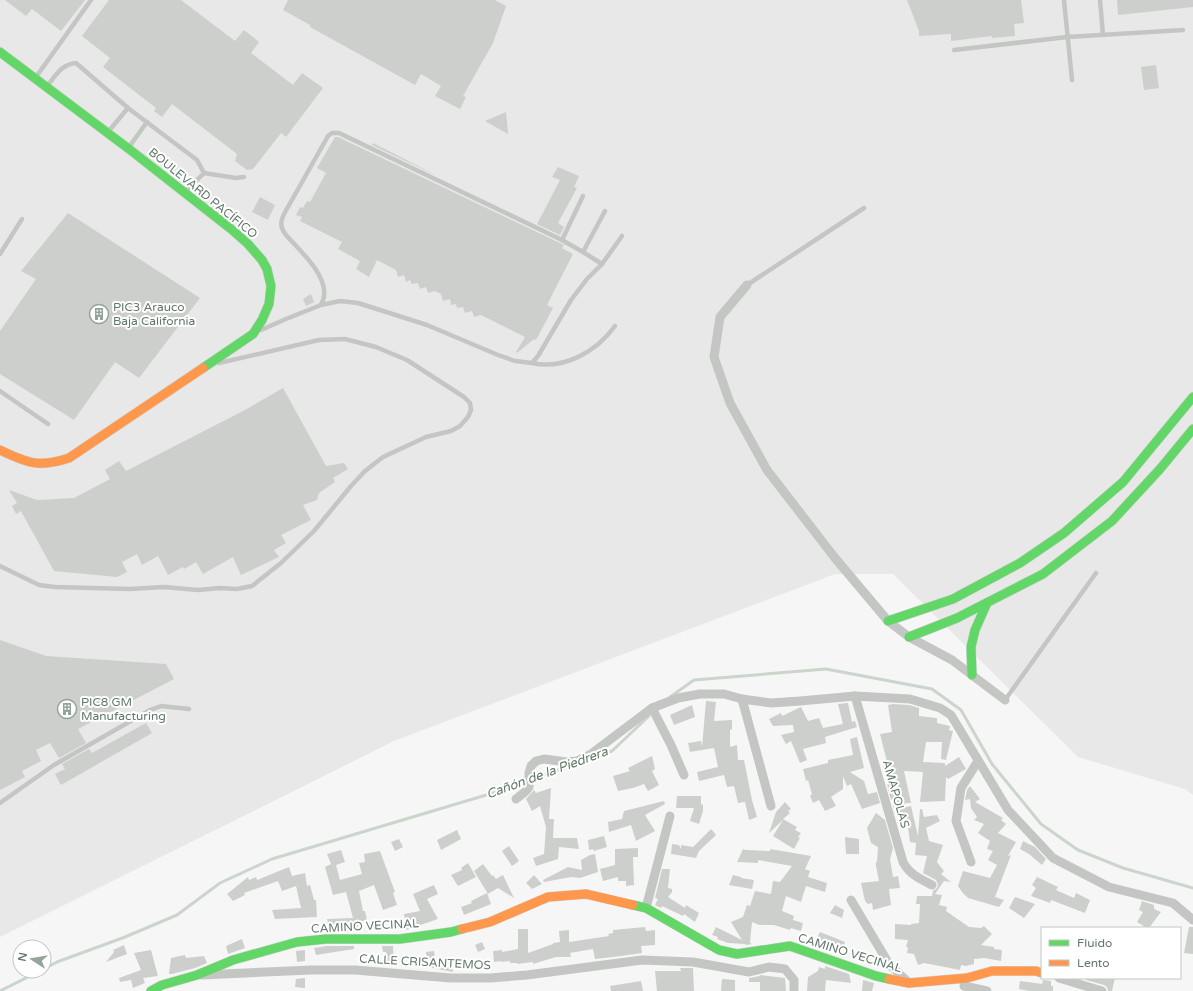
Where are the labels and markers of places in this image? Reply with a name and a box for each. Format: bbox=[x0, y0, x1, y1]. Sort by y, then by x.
place label: PIC3 Arauco Baja California bbox=[113, 300, 195, 328]
building icon: PIC3 Arauco Baja California bbox=[88, 303, 110, 325]
place label: PIC8 GM Manufacturing bbox=[81, 695, 166, 723]
building icon: PIC8 GM Manufacturing bbox=[56, 698, 78, 720]

